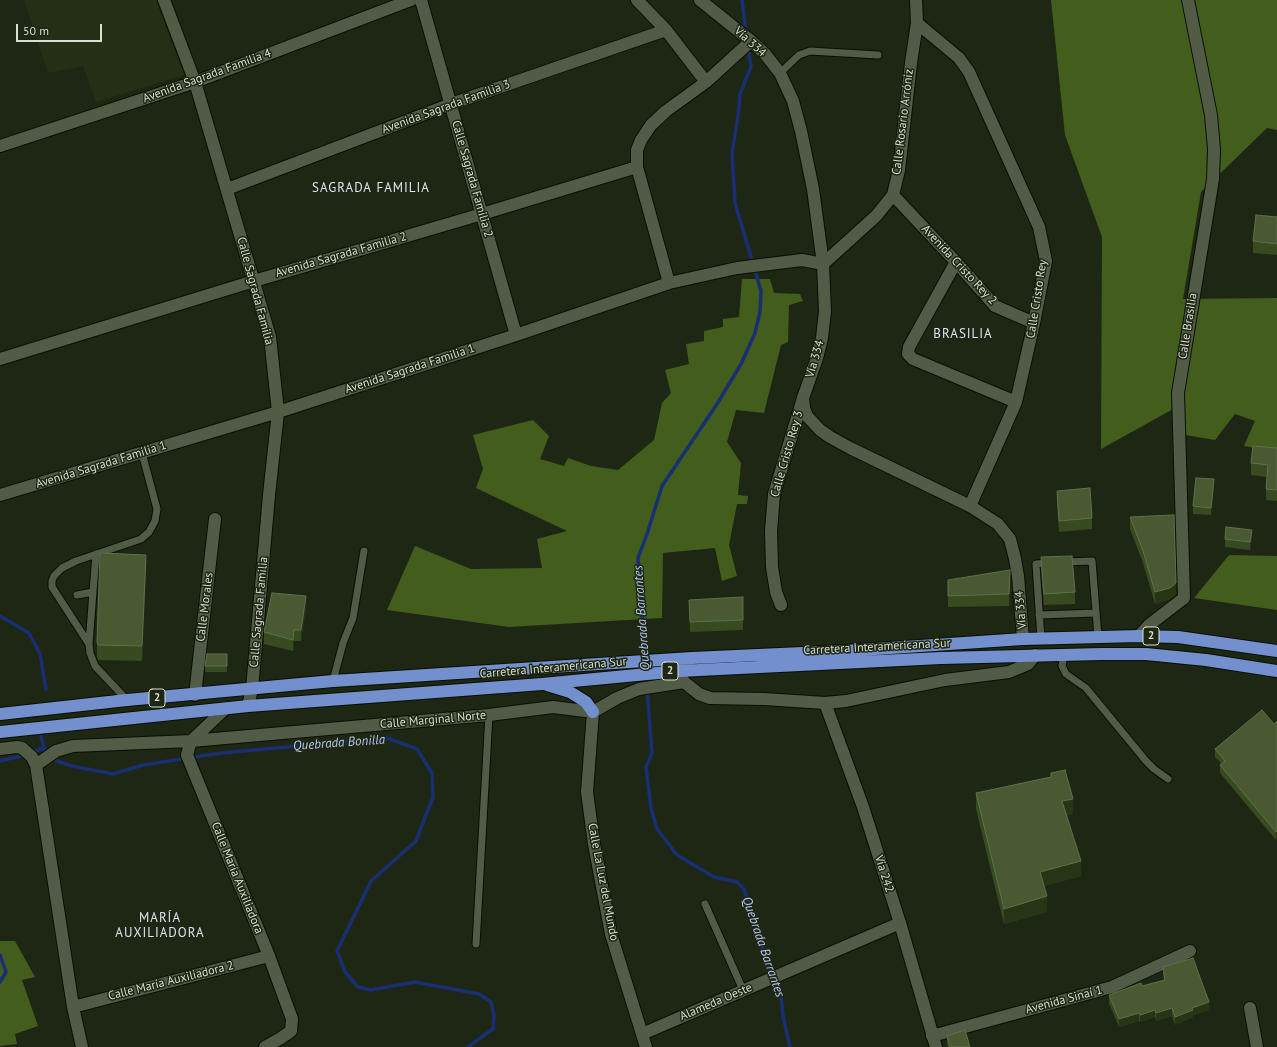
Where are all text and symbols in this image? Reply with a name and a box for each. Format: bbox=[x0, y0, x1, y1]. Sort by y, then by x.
scale bar bbox=[18, 16, 104, 42]
text: 50 m bbox=[23, 23, 49, 38]
street label: Vía 334 bbox=[731, 24, 769, 60]
street label: Avenida Sagrada Familia 4 bbox=[141, 46, 273, 106]
street label: Calle Rosario Arróniz bbox=[889, 68, 917, 176]
street label: Avenida Sagrada Familia 3 bbox=[380, 77, 512, 137]
street label: Calle Sagrada Familia 2 bbox=[448, 119, 496, 239]
district label: SAGRADA FAMILIA bbox=[312, 180, 430, 196]
street label: Avenida Cristo Rey 2 bbox=[918, 222, 1000, 308]
street label: Avenida Sagrada Familia 2 bbox=[274, 229, 408, 281]
street label: Calle Sagrada Familia bbox=[234, 235, 276, 347]
street label: Calle Cristo Rey bbox=[1024, 259, 1050, 339]
street label: Calle Brasilia bbox=[1176, 292, 1200, 360]
district label: BRASILIA bbox=[933, 326, 993, 342]
street label: Vía 334 bbox=[803, 339, 827, 379]
street label: Avenida Sagrada Familia 1 bbox=[343, 341, 477, 397]
street label: Calle Cristo Rey 3 bbox=[768, 409, 806, 499]
street label: Avenida Sagrada Familia 1 bbox=[34, 438, 168, 492]
street label: Calle Sagrada Familia bbox=[247, 556, 271, 668]
water label: Quebrada Barrantes bbox=[631, 565, 653, 671]
street label: Calle Morales bbox=[194, 572, 216, 642]
street label: Vía 334 bbox=[1012, 590, 1030, 630]
road number: 2 bbox=[1143, 627, 1159, 645]
street label: Carretera Interamericana Sur bbox=[803, 636, 951, 658]
street label: Carretera Interamericana Sur bbox=[479, 654, 627, 682]
road number: 2 bbox=[662, 662, 678, 680]
road number: 2 bbox=[149, 689, 165, 707]
street label: Calle Marginal Norte bbox=[379, 708, 487, 732]
water label: Quebrada Bonilla bbox=[293, 732, 385, 754]
street label: Calle María Auxiliadora bbox=[208, 820, 266, 936]
street label: Calle La Luz del Mundo bbox=[585, 822, 621, 942]
street label: Vía 242 bbox=[871, 854, 897, 894]
water label: Quebrada Barrantes bbox=[738, 895, 788, 999]
district label: MARÍA AUXILIADORA bbox=[115, 910, 205, 941]
street label: Calle María Auxiliadora 2 bbox=[107, 958, 235, 1004]
street label: Alameda Oeste bbox=[678, 980, 754, 1024]
street label: Avenida Sinaí 1 bbox=[1024, 983, 1104, 1017]

